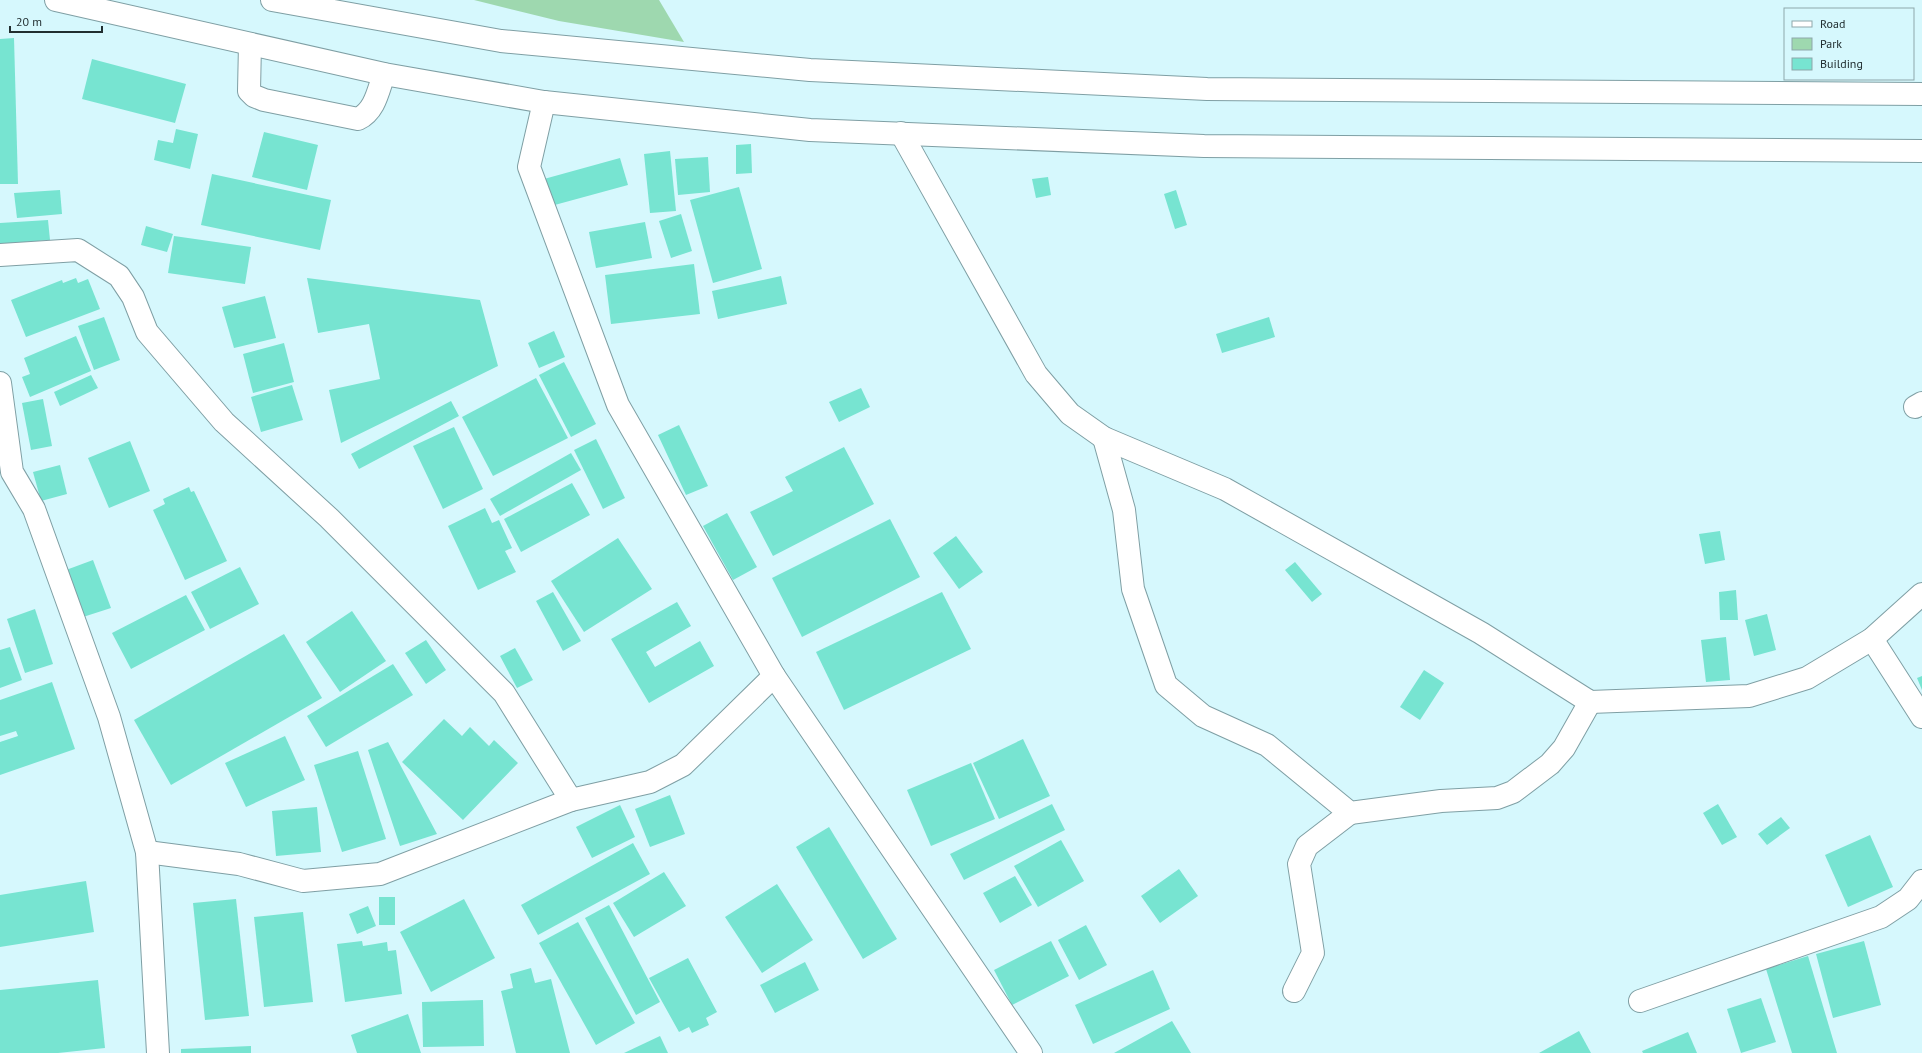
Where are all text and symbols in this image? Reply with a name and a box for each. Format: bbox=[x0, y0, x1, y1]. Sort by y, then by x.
scale bar bbox=[10, 8, 102, 34]
legend bbox=[1784, 8, 1914, 80]
text: 20 m bbox=[16, 14, 42, 29]
text: Road bbox=[1820, 16, 1845, 31]
text: Park bbox=[1820, 36, 1842, 51]
text: Building bbox=[1820, 56, 1863, 71]

